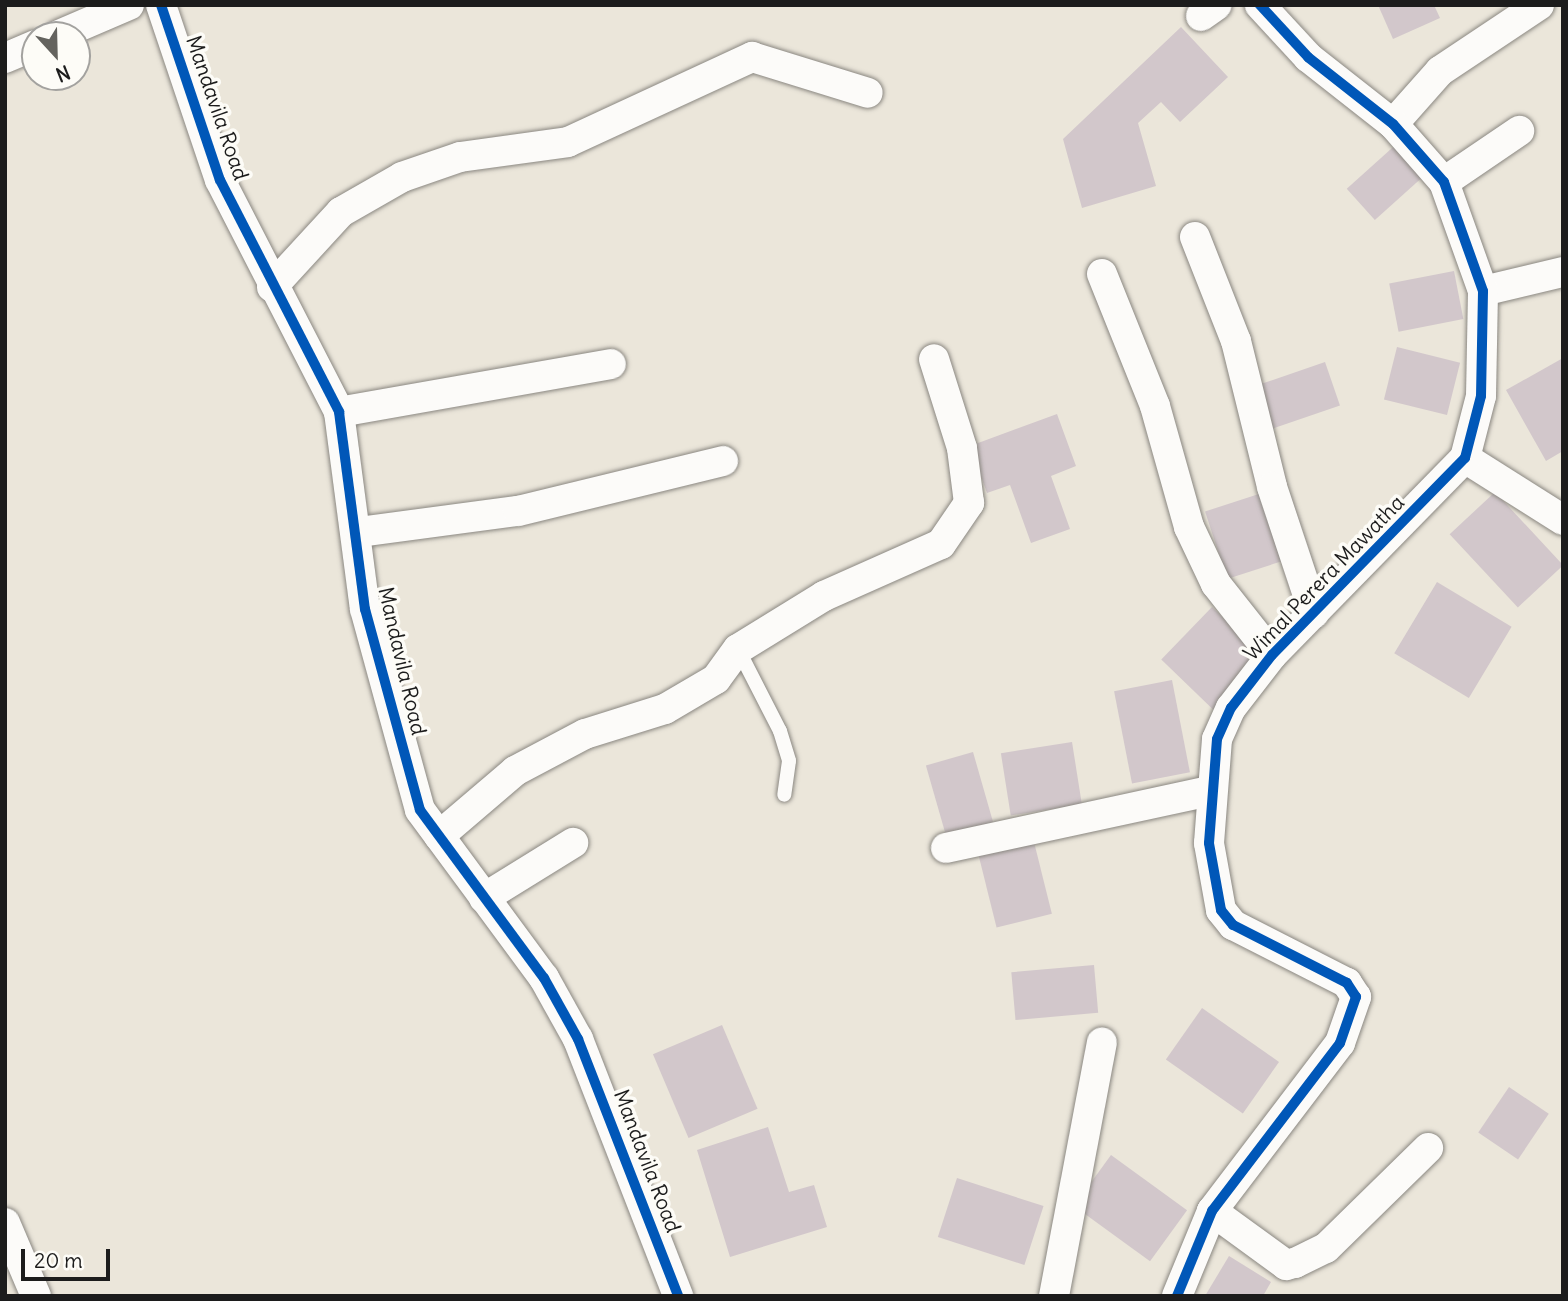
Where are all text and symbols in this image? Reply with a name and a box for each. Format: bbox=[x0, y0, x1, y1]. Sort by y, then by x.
north arrow bbox=[21, 21, 91, 91]
street label: Mandavila Road bbox=[180, 32, 254, 184]
text: N bbox=[53, 60, 74, 87]
street label: Wimal Perera Mawatha bbox=[1238, 490, 1410, 666]
street label: Mandavila Road bbox=[373, 585, 431, 737]
street label: Mandavila Road bbox=[608, 1086, 686, 1236]
scale bar bbox=[24, 1234, 114, 1278]
text: 20 m bbox=[34, 1247, 83, 1274]

